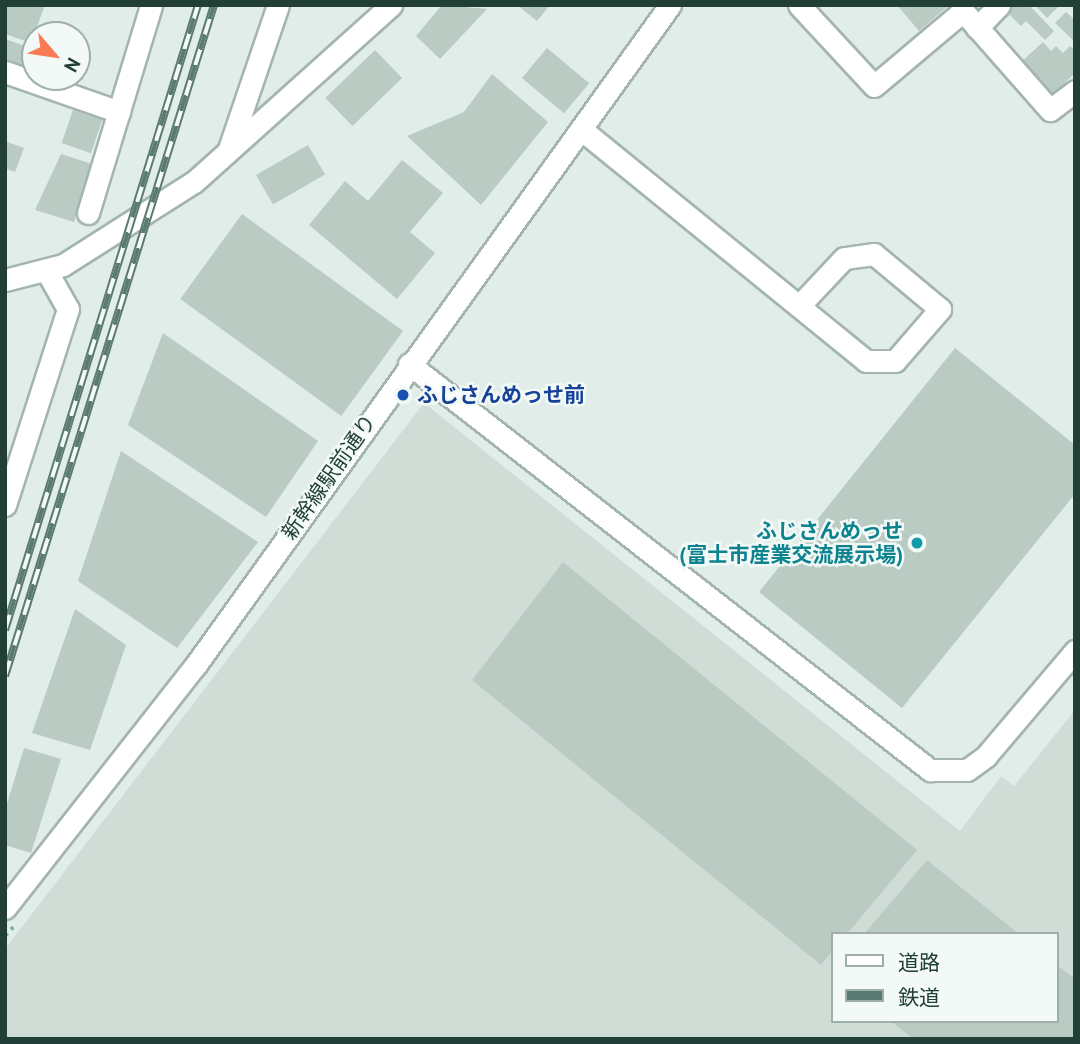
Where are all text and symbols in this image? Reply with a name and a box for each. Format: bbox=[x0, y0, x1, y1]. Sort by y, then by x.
north arrow bbox=[21, 21, 91, 91]
text: N bbox=[59, 54, 86, 76]
place label: ふじさんめっせ前 bbox=[417, 382, 585, 408]
marker: ふじさんめっせ前 bbox=[395, 387, 411, 403]
street label: 新幹線駅前通り bbox=[277, 410, 381, 544]
place label: ふじさんめっせ (富士市産業交流展示場) bbox=[679, 518, 903, 568]
marker: ふじさんめっせ (富士市産業交流展示場) bbox=[909, 535, 925, 551]
legend bbox=[832, 932, 1059, 1023]
text: 道路 bbox=[898, 949, 940, 976]
text: 鉄道 bbox=[898, 984, 940, 1011]

